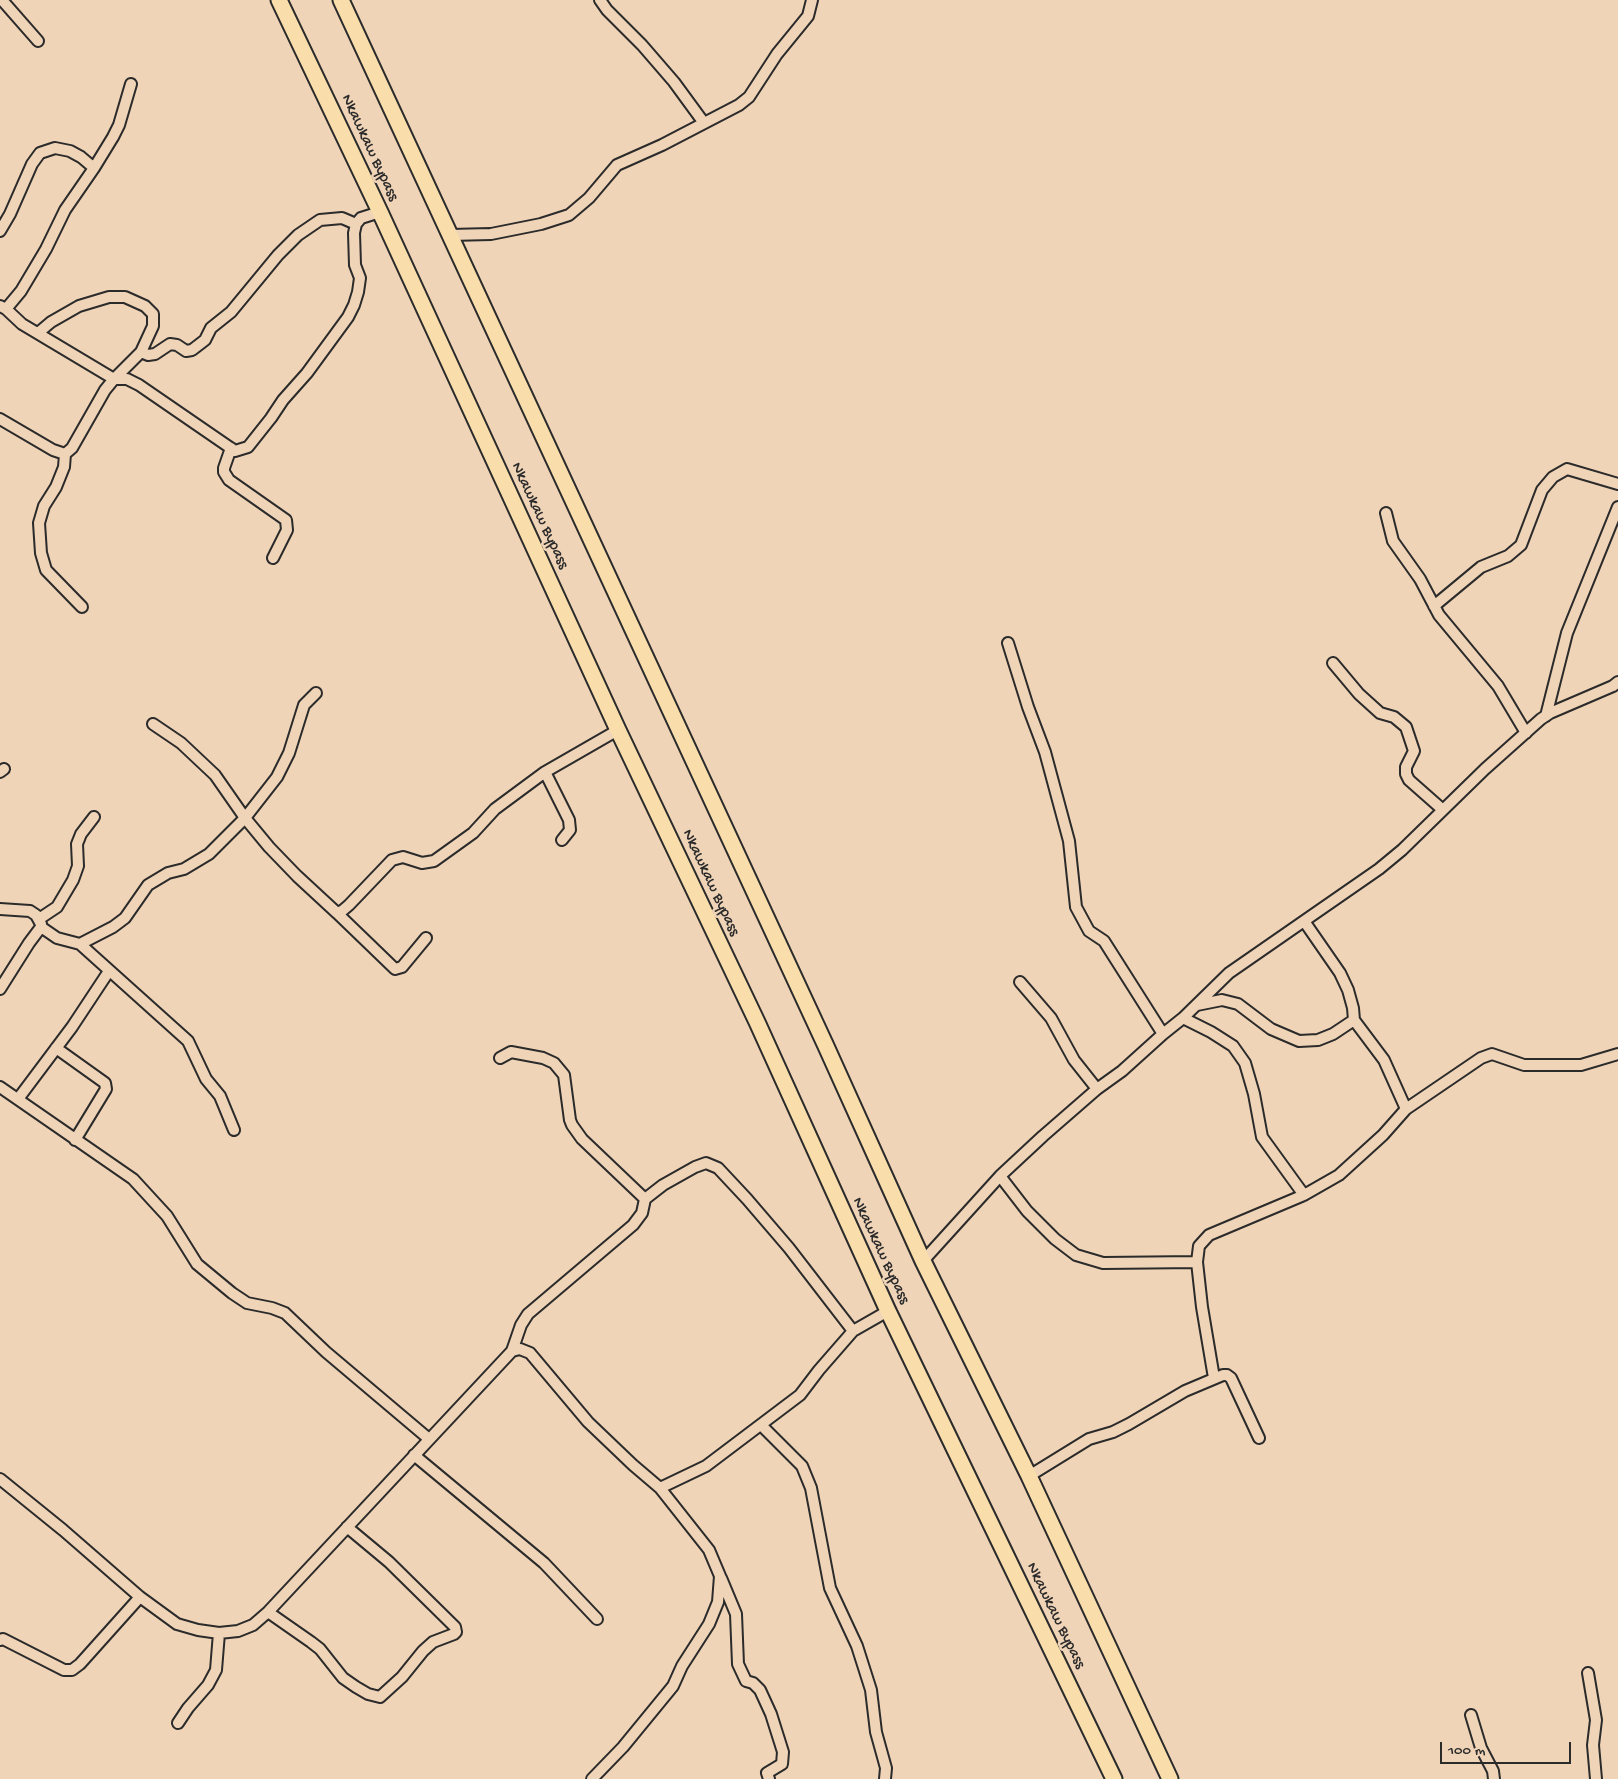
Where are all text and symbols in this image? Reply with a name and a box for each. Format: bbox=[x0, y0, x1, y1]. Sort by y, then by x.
street label: Nkawkaw Bypass bbox=[336, 92, 402, 204]
street label: Nkawkaw Bypass bbox=[506, 460, 572, 572]
street label: Nkawkaw Bypass bbox=[677, 827, 743, 939]
street label: Nkawkaw Bypass bbox=[847, 1195, 913, 1307]
street label: Nkawkaw Bypass bbox=[1021, 1560, 1089, 1672]
scale bar bbox=[1443, 1732, 1574, 1764]
text: 100 m bbox=[1448, 1742, 1485, 1760]

